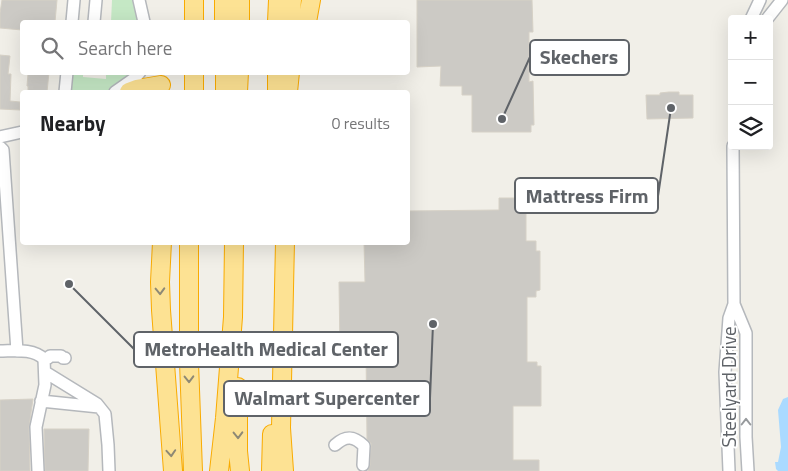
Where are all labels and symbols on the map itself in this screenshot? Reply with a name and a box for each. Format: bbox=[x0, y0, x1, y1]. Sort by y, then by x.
callout: Skechers bbox=[530, 40, 629, 75]
text: Skechers bbox=[540, 41, 618, 72]
callout: Mattress Firm bbox=[515, 178, 658, 213]
text: Mattress Firm bbox=[526, 180, 648, 211]
one-way arrow bbox=[155, 287, 166, 295]
street label: Steelyard Drive bbox=[714, 326, 743, 448]
callout: MetroHealth Medical Center bbox=[134, 332, 398, 367]
text: MetroHealth Medical Center bbox=[144, 333, 388, 364]
one-way arrow bbox=[184, 375, 195, 383]
callout: Walmart Supercenter bbox=[224, 381, 430, 416]
text: Walmart Supercenter bbox=[234, 382, 420, 413]
one-way arrow bbox=[741, 418, 751, 426]
one-way arrow bbox=[233, 432, 243, 440]
one-way arrow bbox=[166, 450, 177, 458]

